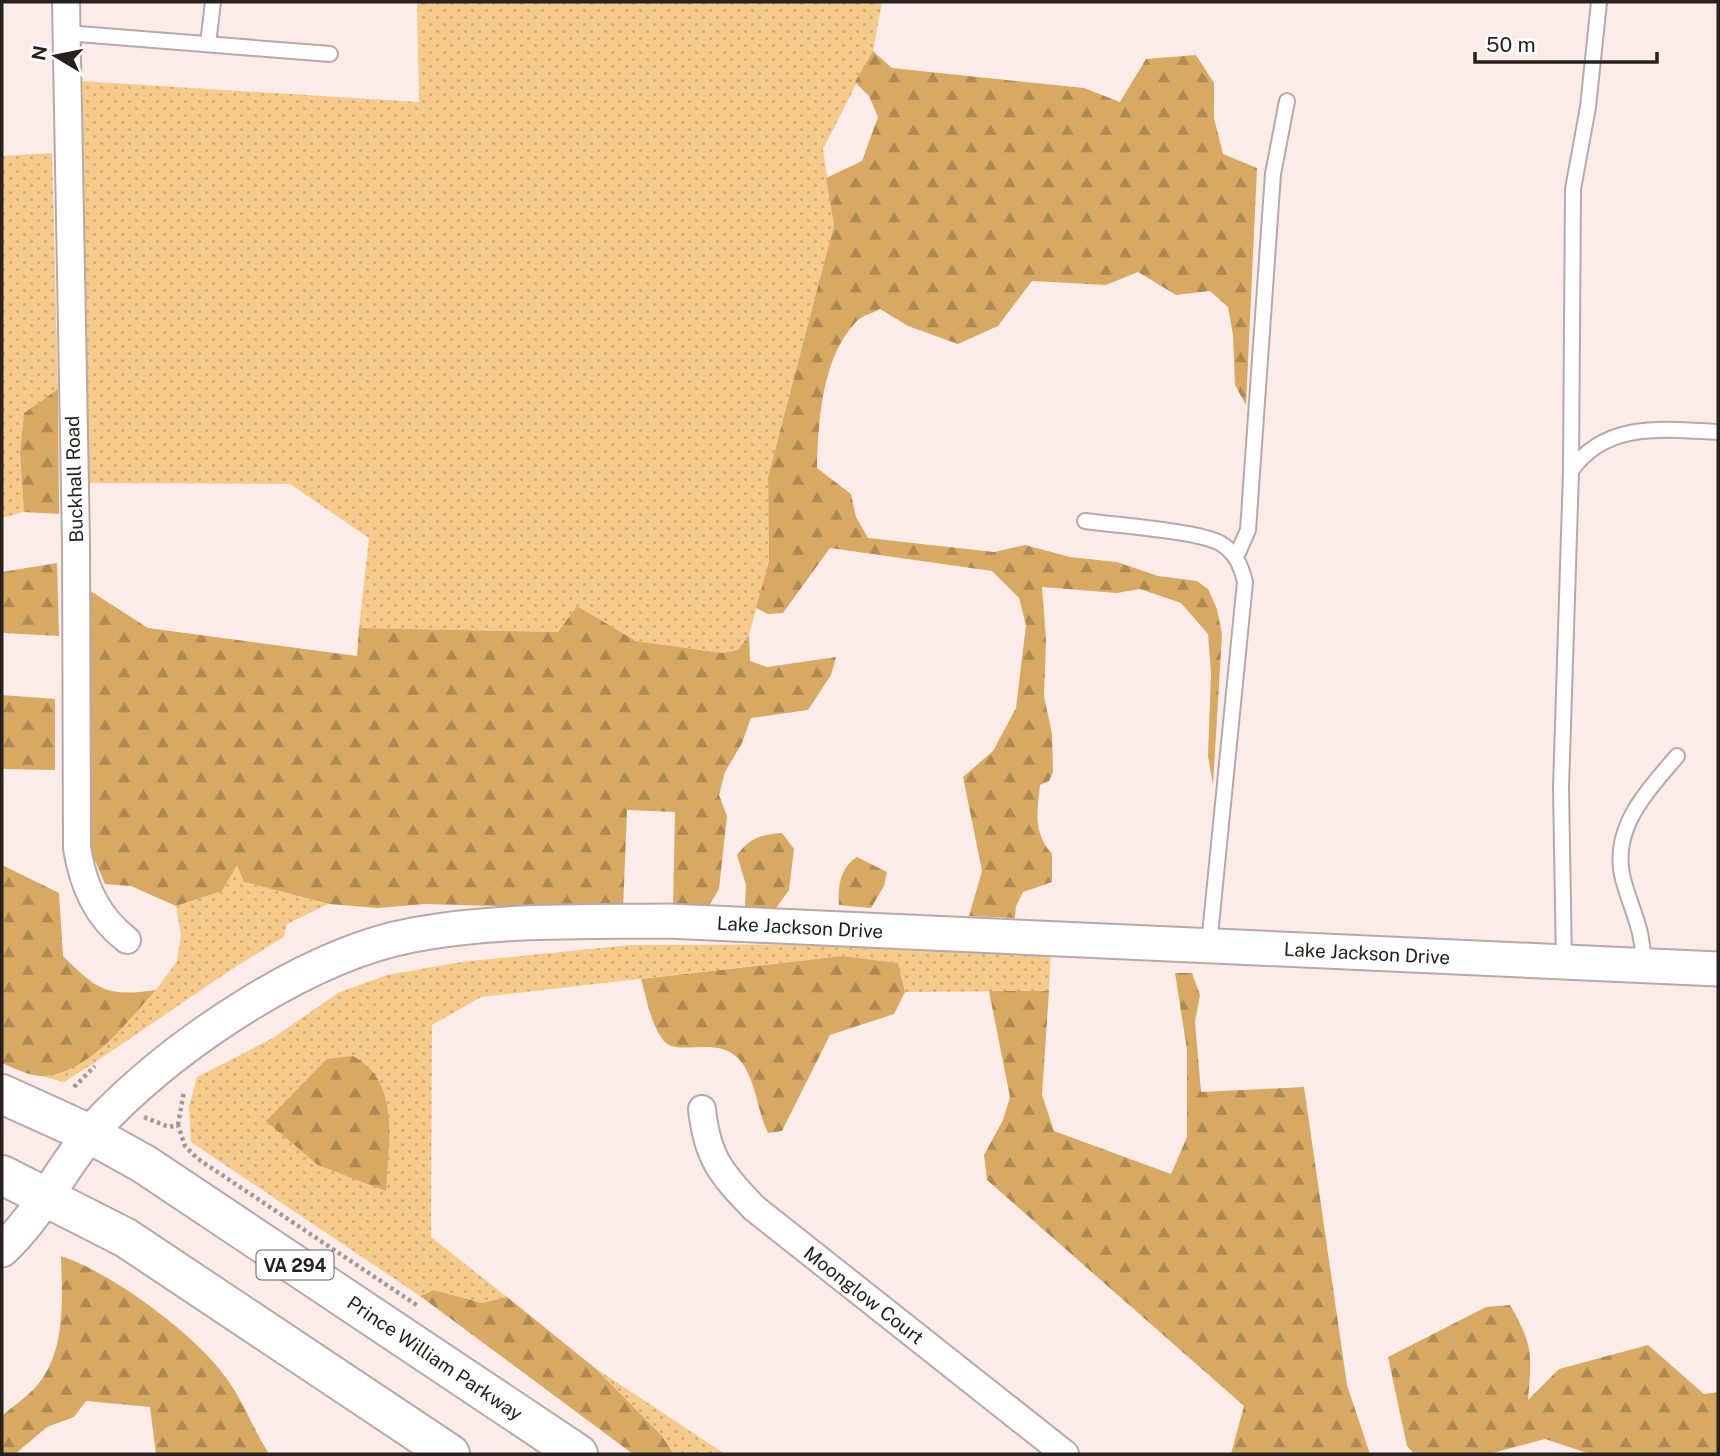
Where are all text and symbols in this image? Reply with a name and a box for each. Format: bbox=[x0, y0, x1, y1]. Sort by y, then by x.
north arrow bbox=[21, 21, 91, 91]
scale bar bbox=[1475, 21, 1657, 65]
text: 50 m bbox=[1486, 32, 1536, 57]
text: N bbox=[27, 44, 51, 62]
street label: Buckhall Road bbox=[61, 415, 87, 543]
street label: Lake Jackson Drive bbox=[716, 912, 884, 942]
street label: Lake Jackson Drive bbox=[1283, 938, 1451, 968]
street label: Moonglow Court bbox=[800, 1241, 928, 1349]
road number: VA 294 bbox=[256, 1250, 334, 1280]
street label: Prince William Parkway bbox=[343, 1291, 527, 1425]

